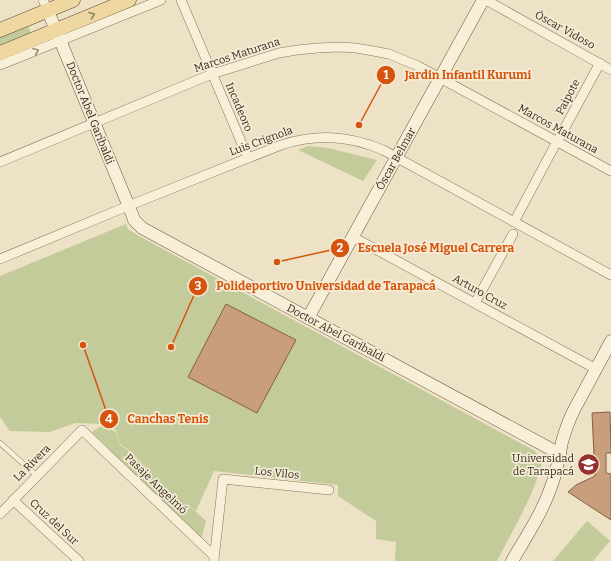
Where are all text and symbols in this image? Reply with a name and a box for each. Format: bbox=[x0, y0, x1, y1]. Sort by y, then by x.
street label: Óscar Vidoso bbox=[533, 7, 598, 52]
one-way arrow bbox=[88, 12, 95, 20]
street label: Marcos Maturana bbox=[192, 35, 282, 75]
one-way arrow bbox=[33, 47, 40, 55]
street label: Doctor Abel Garibaldi bbox=[63, 60, 117, 167]
callout: Jardin Infantil Kurumi bbox=[376, 63, 539, 87]
text: 1 bbox=[383, 68, 389, 82]
text: Jardin Infantil Kurumi bbox=[404, 68, 532, 82]
street label: Paipote bbox=[553, 77, 583, 117]
street label: Incadeoro bbox=[223, 80, 255, 134]
street label: Marcos Maturana bbox=[516, 102, 600, 156]
street label: Luis Crignola bbox=[228, 124, 294, 158]
street label: Óscar Belmar bbox=[373, 125, 419, 193]
callout: Escuela José Miguel Carrera bbox=[330, 236, 522, 260]
text: 2 bbox=[337, 241, 344, 255]
text: Escuela José Miguel Carrera bbox=[358, 241, 514, 255]
street label: Arturo Cruz bbox=[451, 272, 509, 312]
callout: Polideportivo Universidad de Tarapacá bbox=[188, 274, 443, 298]
text: 3 bbox=[195, 279, 202, 293]
text: Polideportivo Universidad de Tarapacá bbox=[216, 279, 436, 293]
street label: Doctor Abel Garibaldi bbox=[285, 302, 388, 365]
callout: Canchas Tenis bbox=[99, 407, 216, 431]
text: 4 bbox=[105, 412, 113, 426]
text: Canchas Tenis bbox=[127, 412, 209, 426]
street label: La Rivera bbox=[11, 442, 53, 484]
street label: Pasaje Angelmó bbox=[122, 451, 190, 517]
school or university icon: Universidad de Tarapacá bbox=[576, 451, 602, 477]
place label: Universidad de Tarapacá bbox=[512, 452, 574, 478]
street label: Los Vilos bbox=[254, 464, 300, 482]
street label: Cruz del Sur bbox=[27, 496, 81, 548]

